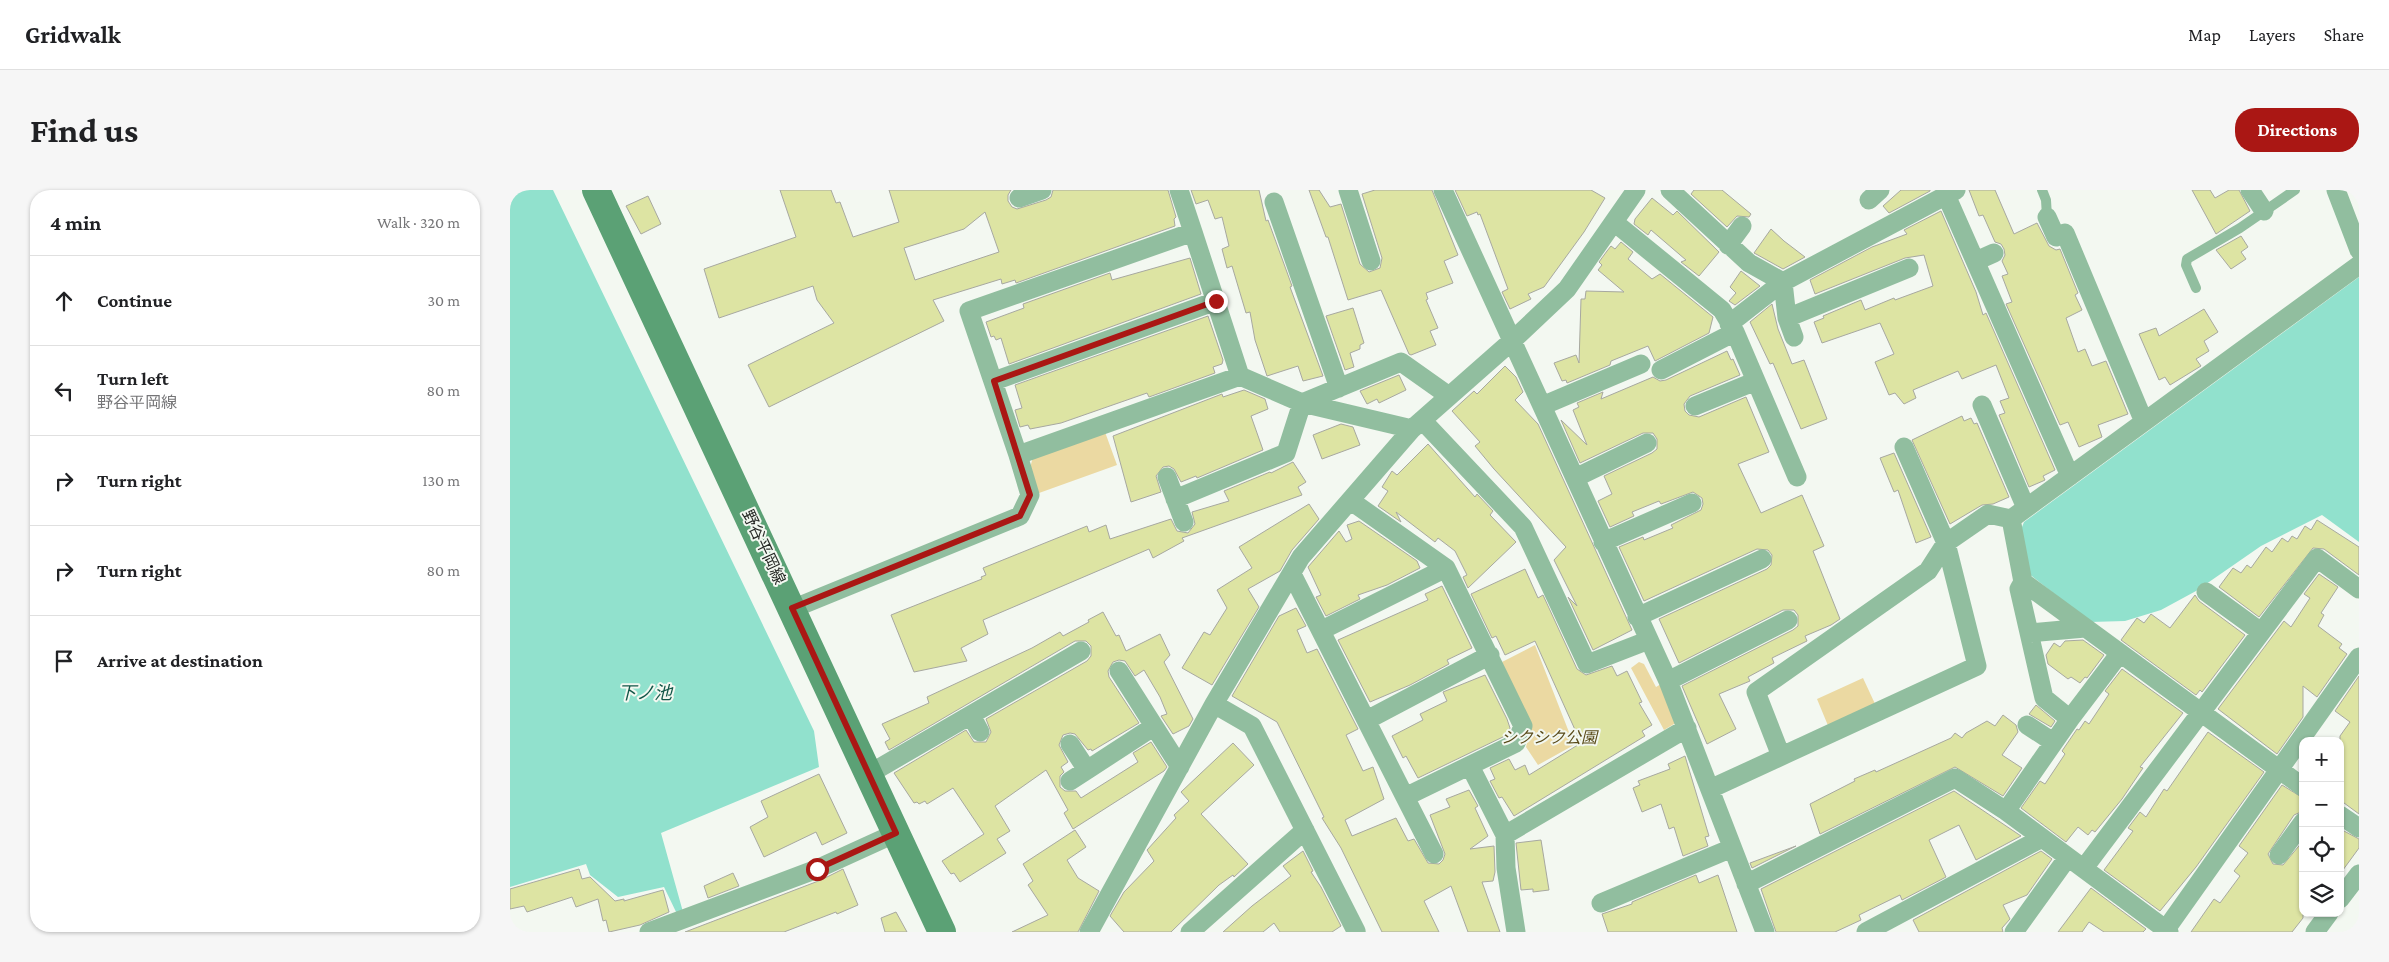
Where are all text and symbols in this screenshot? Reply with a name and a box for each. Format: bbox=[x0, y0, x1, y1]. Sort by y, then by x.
text: Gridwalk bbox=[25, 21, 121, 48]
text: Map bbox=[2188, 25, 2221, 45]
text: Layers bbox=[2249, 25, 2296, 45]
text: Share bbox=[2324, 25, 2364, 45]
button: Directions bbox=[2235, 108, 2359, 152]
text: Find us bbox=[30, 111, 138, 150]
text: 4 min bbox=[50, 211, 101, 235]
text: Walk · 320 m bbox=[377, 214, 460, 231]
icon: ahead bbox=[50, 287, 78, 315]
text: Continue bbox=[97, 290, 172, 311]
route end bbox=[1205, 290, 1228, 313]
text: 30 m bbox=[428, 292, 460, 309]
text: Turn left bbox=[97, 368, 169, 389]
icon: left bbox=[50, 377, 78, 405]
text: 80 m bbox=[426, 382, 460, 399]
text: 野谷平岡線 bbox=[97, 394, 177, 411]
icon: right bbox=[50, 467, 78, 495]
text: Turn right bbox=[97, 470, 182, 491]
text: 130 m bbox=[422, 472, 460, 489]
street label: 野谷平岡線 bbox=[739, 507, 789, 587]
icon: right bbox=[50, 557, 78, 585]
text: Turn right bbox=[97, 560, 182, 581]
text: 80 m bbox=[426, 562, 460, 579]
icon: arrive bbox=[50, 647, 78, 675]
text: Arrive at destination bbox=[97, 650, 263, 671]
water label: 下ノ池 bbox=[618, 683, 674, 703]
park label: シクシク公園 bbox=[1501, 729, 1599, 746]
map controls bbox=[2299, 737, 2344, 917]
button: + bbox=[2299, 737, 2344, 782]
button: − bbox=[2299, 782, 2344, 827]
button: locate bbox=[2299, 827, 2344, 872]
route start bbox=[806, 858, 829, 881]
button: layers bbox=[2299, 872, 2344, 917]

